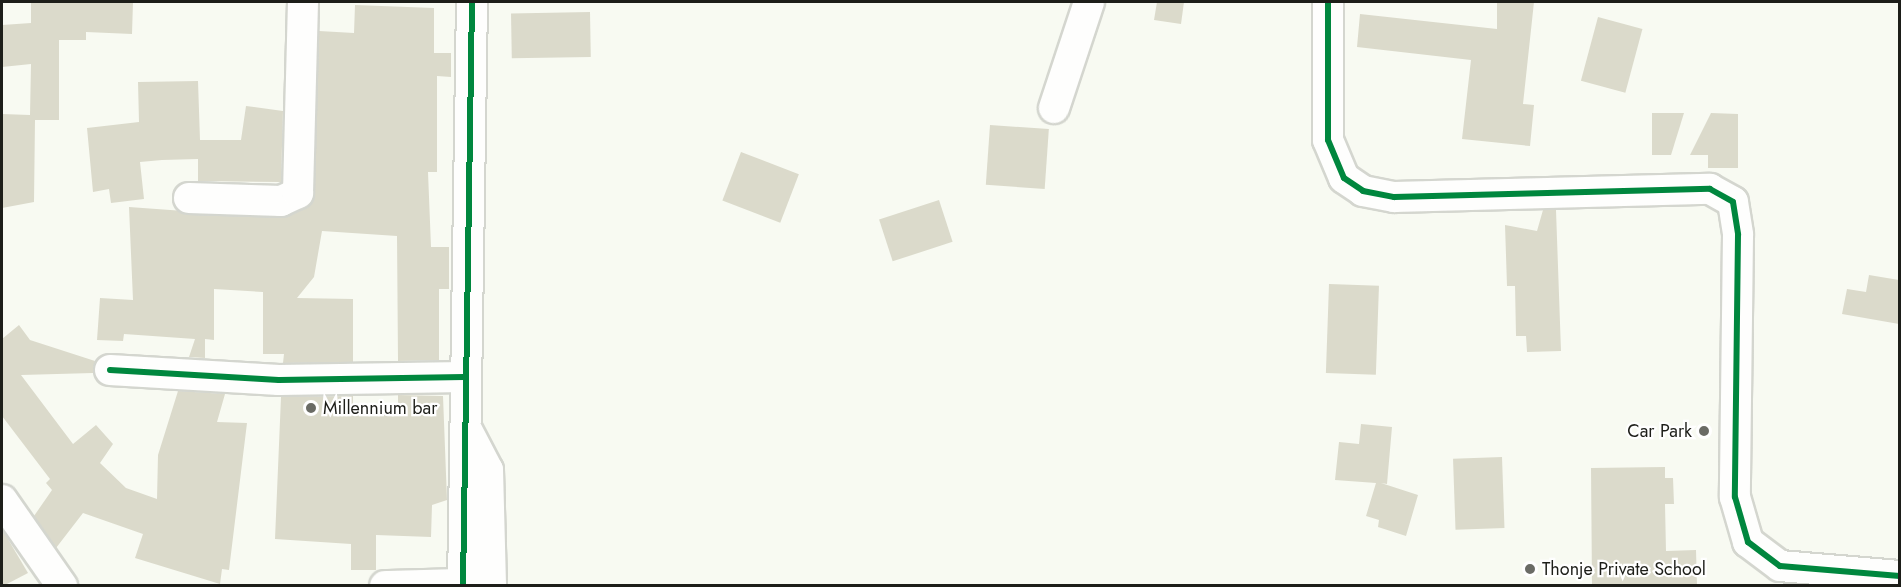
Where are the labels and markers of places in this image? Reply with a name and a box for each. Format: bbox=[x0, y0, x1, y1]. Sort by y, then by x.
place label: Millennium bar bbox=[323, 397, 437, 419]
marker: Millennium bar bbox=[304, 401, 318, 415]
place label: Car Park bbox=[1627, 420, 1692, 442]
marker: Car Park bbox=[1697, 424, 1711, 438]
place label: Thonje Private School bbox=[1542, 558, 1706, 580]
marker: Thonje Private School bbox=[1523, 562, 1537, 576]

